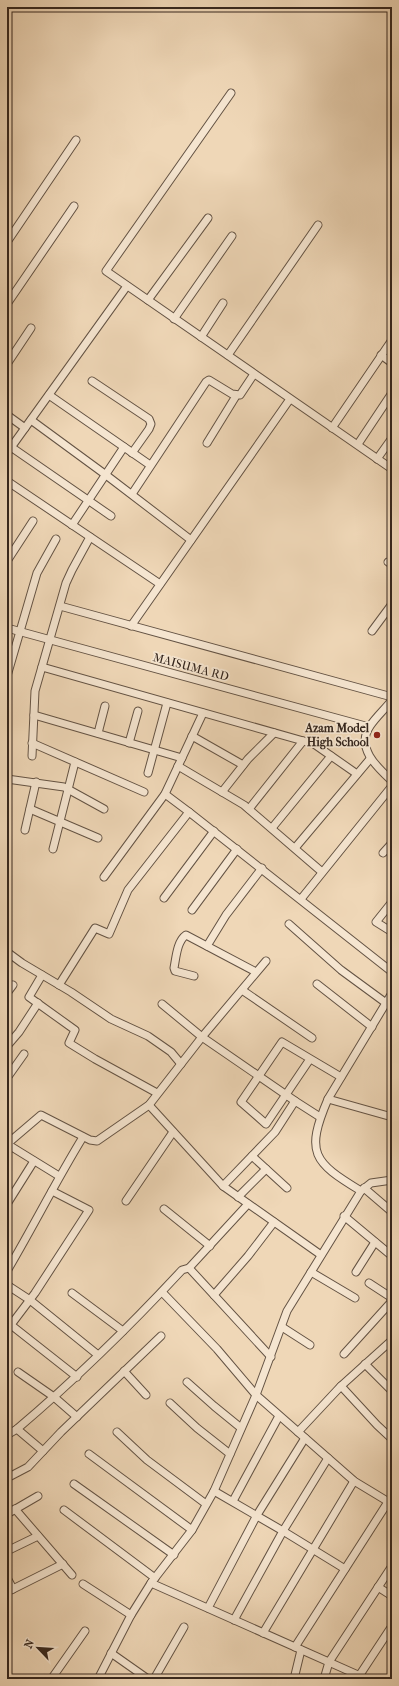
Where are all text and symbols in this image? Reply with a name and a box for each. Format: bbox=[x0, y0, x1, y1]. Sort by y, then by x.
street label: MAISUMA RD bbox=[151, 650, 231, 684]
place label: Azam Model High School bbox=[304, 721, 370, 750]
marker: Azam Model High School bbox=[372, 730, 382, 740]
north arrow bbox=[18, 1628, 58, 1668]
text: N bbox=[22, 1637, 37, 1651]

